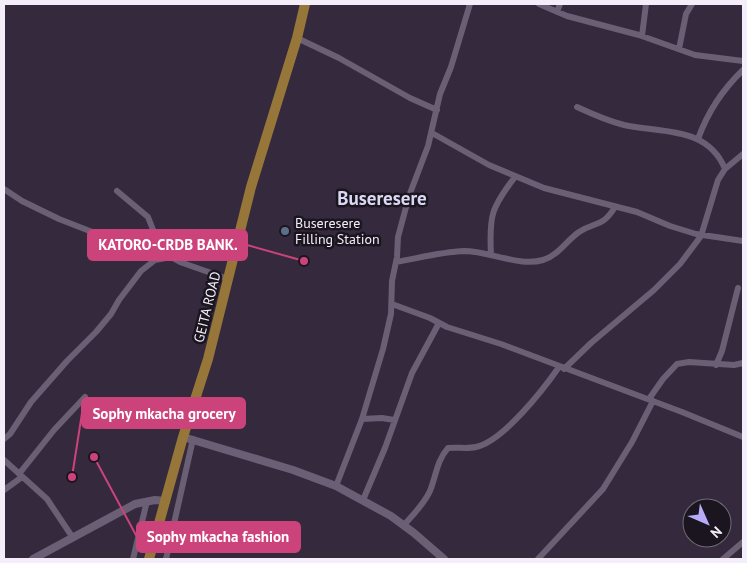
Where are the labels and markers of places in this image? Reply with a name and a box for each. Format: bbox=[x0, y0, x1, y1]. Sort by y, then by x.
place label: Buseresere Filling Station bbox=[295, 214, 380, 248]
marker: Buseresere Filling Station bbox=[279, 225, 291, 237]
callout: KATORO-CRDB BANK. bbox=[88, 230, 247, 260]
callout: Sophy mkacha grocery bbox=[82, 398, 245, 428]
callout: Sophy mkacha fashion bbox=[137, 522, 300, 552]

